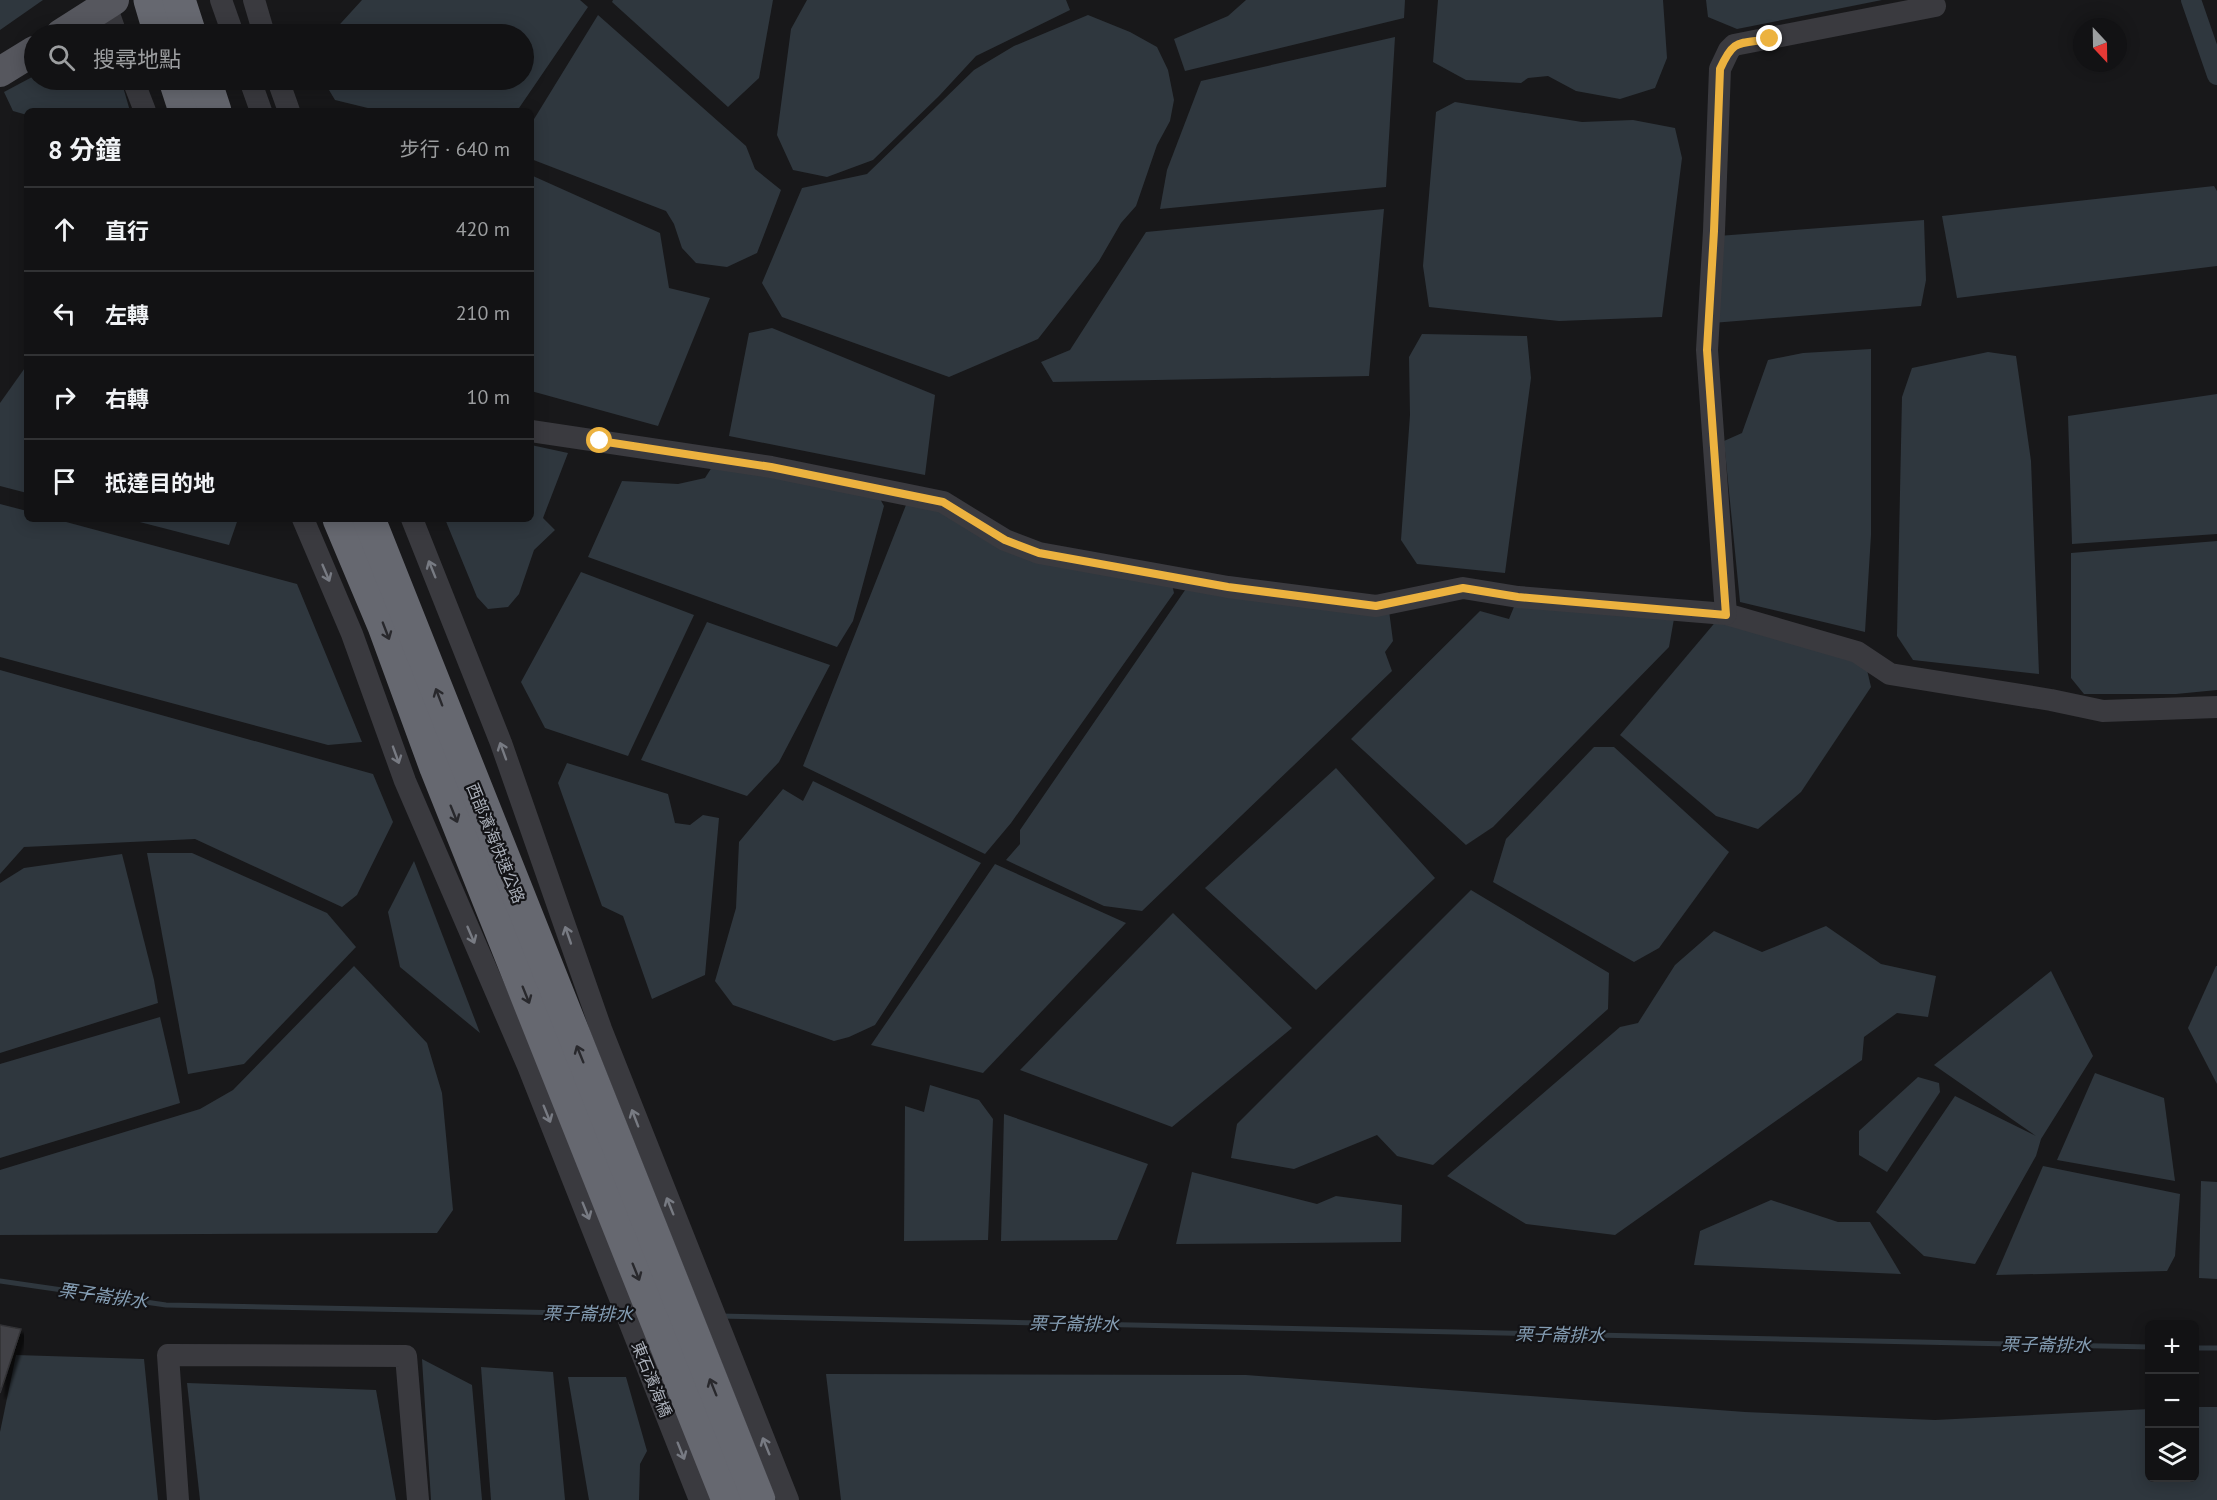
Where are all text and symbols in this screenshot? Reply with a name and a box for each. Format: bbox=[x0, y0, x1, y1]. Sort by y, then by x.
north arrow bbox=[2073, 18, 2127, 72]
search box bbox=[24, 24, 534, 90]
route end bbox=[1756, 25, 1782, 51]
icon: search bbox=[45, 41, 78, 74]
text: 搜尋地點 bbox=[93, 45, 181, 73]
text: 8 分鐘 bbox=[48, 133, 121, 166]
text: 步行 · 640 m bbox=[400, 136, 510, 162]
icon: ahead bbox=[48, 213, 81, 246]
text: 420 m bbox=[456, 216, 510, 242]
text: 直行 bbox=[105, 217, 149, 245]
icon: left bbox=[48, 297, 81, 330]
text: 210 m bbox=[456, 300, 510, 326]
text: 左轉 bbox=[105, 301, 149, 329]
icon: right bbox=[48, 381, 81, 414]
text: 10 m bbox=[467, 384, 510, 410]
text: 右轉 bbox=[105, 385, 149, 413]
route start bbox=[586, 427, 612, 453]
icon: arrive bbox=[48, 465, 81, 498]
text: 抵達目的地 bbox=[105, 469, 215, 497]
one-way arrow bbox=[426, 560, 437, 579]
one-way arrow bbox=[321, 563, 332, 582]
one-way arrow bbox=[381, 621, 392, 640]
one-way arrow bbox=[433, 688, 444, 707]
one-way arrow bbox=[497, 742, 508, 760]
one-way arrow bbox=[391, 745, 402, 764]
street label: 西部濱海快速公路 bbox=[463, 780, 529, 906]
one-way arrow bbox=[449, 804, 460, 822]
one-way arrow bbox=[466, 925, 478, 943]
one-way arrow bbox=[561, 926, 572, 944]
one-way arrow bbox=[522, 985, 533, 1003]
one-way arrow bbox=[574, 1045, 585, 1064]
one-way arrow bbox=[542, 1105, 553, 1123]
one-way arrow bbox=[629, 1109, 640, 1127]
one-way arrow bbox=[664, 1197, 675, 1216]
one-way arrow bbox=[581, 1201, 592, 1220]
one-way arrow bbox=[631, 1262, 642, 1280]
water label: 栗子崙排水 bbox=[57, 1278, 150, 1313]
water label: 栗子崙排水 bbox=[543, 1301, 634, 1326]
water label: 栗子崙排水 bbox=[1029, 1311, 1120, 1336]
map controls bbox=[2145, 1320, 2199, 1482]
button: + bbox=[2145, 1320, 2199, 1374]
water label: 栗子崙排水 bbox=[1515, 1322, 1606, 1347]
water label: 栗子崙排水 bbox=[2001, 1332, 2092, 1357]
street label: 東石濱海橋 bbox=[628, 1338, 676, 1420]
button: − bbox=[2145, 1374, 2199, 1428]
one-way arrow bbox=[707, 1378, 718, 1397]
button: layers bbox=[2145, 1428, 2199, 1482]
one-way arrow bbox=[760, 1437, 771, 1455]
one-way arrow bbox=[676, 1441, 687, 1460]

